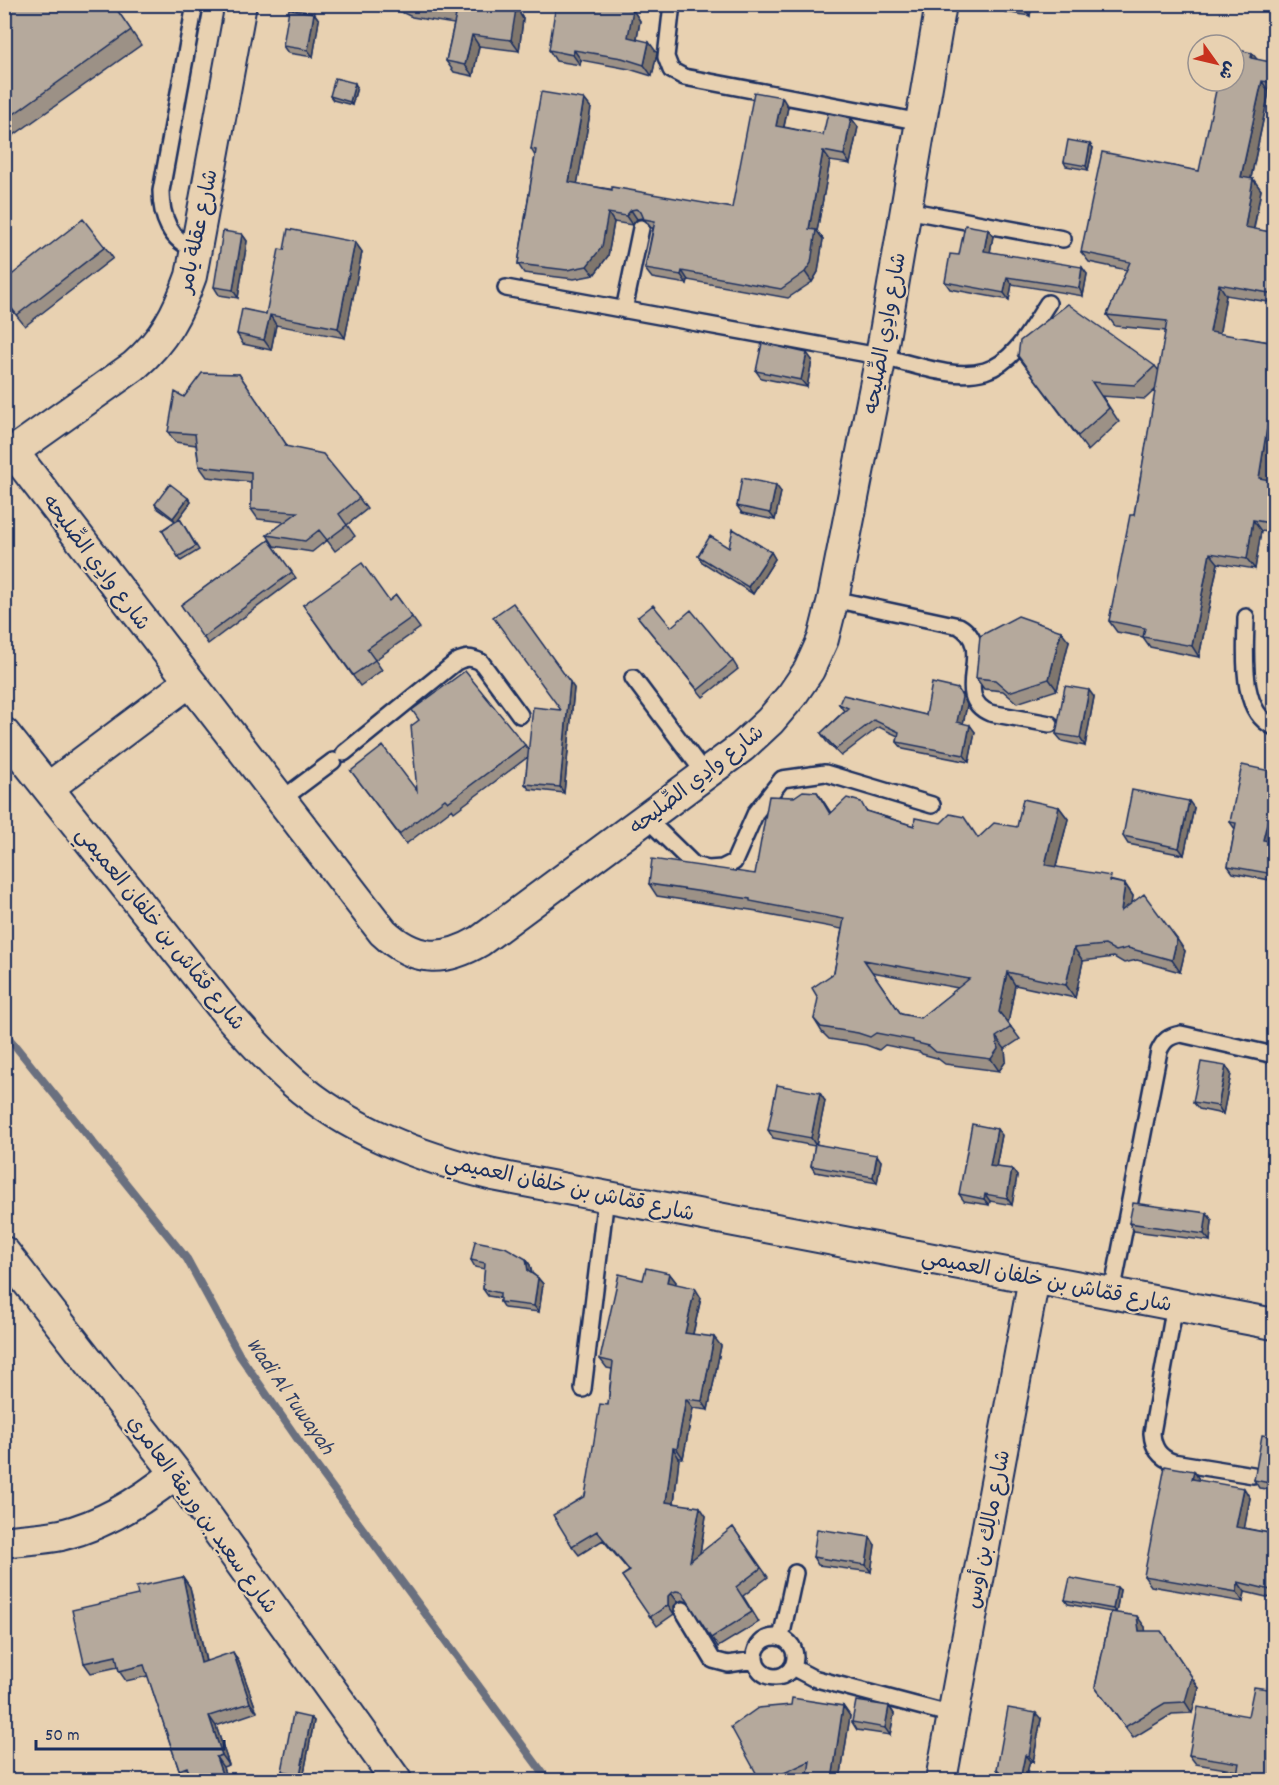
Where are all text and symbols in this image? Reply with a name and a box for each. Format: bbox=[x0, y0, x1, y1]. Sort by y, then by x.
north arrow bbox=[1186, 33, 1246, 93]
text: ش bbox=[1212, 56, 1241, 84]
street label: شارع عقلة يامر bbox=[172, 167, 228, 298]
street label: شارع وادِي الصِّليحه bbox=[858, 250, 916, 417]
street label: شارع وادِي الصِّليحه bbox=[33, 489, 156, 638]
street label: شارع وادِي الصِّليحه bbox=[624, 719, 771, 843]
street label: شارع قمّاش بن خلفان العميمي bbox=[66, 822, 250, 1039]
street label: شارع قمّاش بن خلفان العميمي bbox=[442, 1149, 697, 1232]
street label: شارع قمّاش بن خلفان العميمي bbox=[918, 1244, 1174, 1323]
water label: Wadi Al Tuwayah bbox=[237, 1332, 342, 1463]
street label: شارع سعيد بن وريقة العامري bbox=[118, 1410, 283, 1621]
street label: شارع مالِك بن أوس bbox=[960, 1448, 1020, 1612]
scale bar bbox=[36, 1713, 224, 1751]
text: 50 m bbox=[45, 1724, 80, 1749]

